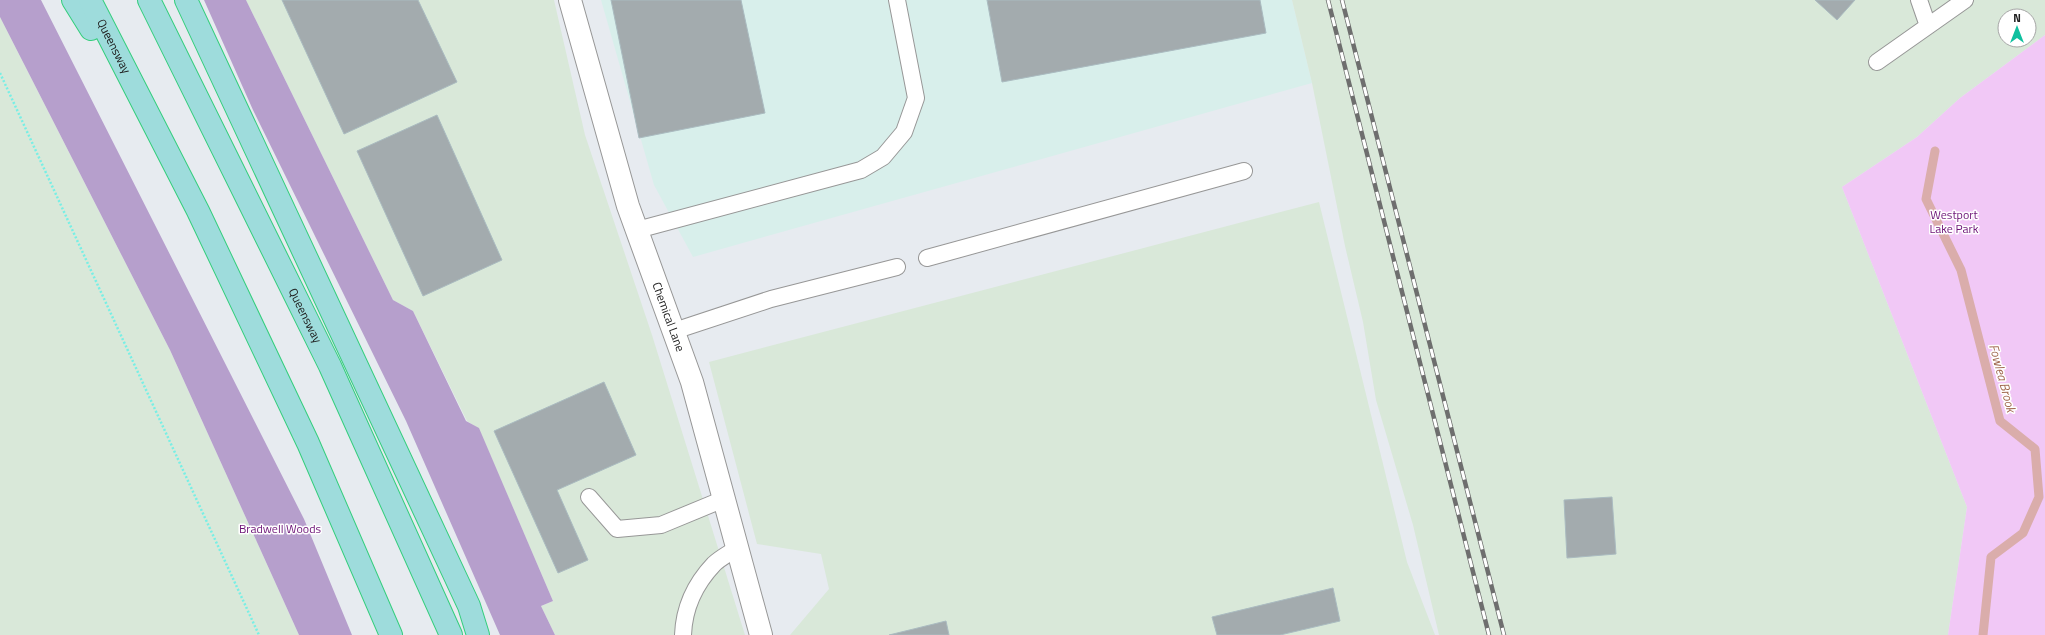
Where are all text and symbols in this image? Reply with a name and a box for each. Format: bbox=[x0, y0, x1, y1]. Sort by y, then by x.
north arrow bbox=[1997, 8, 2037, 48]
text: N bbox=[2013, 10, 2021, 26]
street label: Queensway bbox=[92, 15, 136, 77]
park label: Westport Lake Park bbox=[1929, 205, 1979, 238]
street label: Chemical Lane bbox=[647, 279, 690, 354]
street label: Queensway bbox=[284, 285, 327, 346]
water label: Fowlea Brook bbox=[1984, 342, 2022, 417]
park label: Bradwell Woods bbox=[239, 519, 322, 538]

